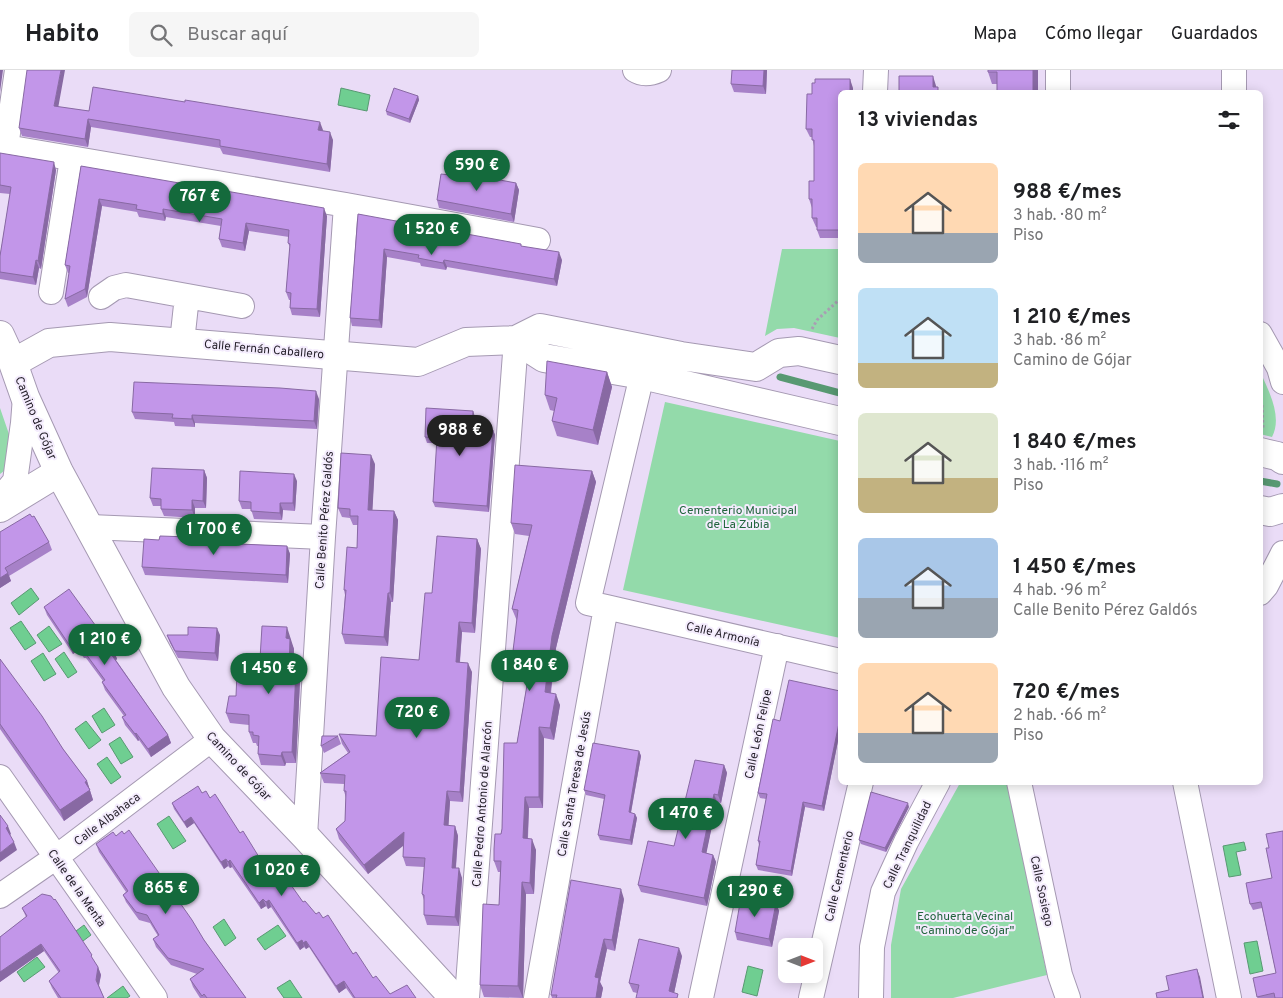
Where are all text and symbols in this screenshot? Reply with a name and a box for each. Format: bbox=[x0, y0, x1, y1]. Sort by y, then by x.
search box bbox=[129, 12, 479, 57]
text: Habito bbox=[25, 20, 99, 50]
icon: search bbox=[147, 21, 175, 49]
text: Buscar aquí bbox=[187, 23, 287, 47]
text: Mapa bbox=[973, 23, 1017, 46]
text: Cómo llegar bbox=[1045, 23, 1143, 46]
text: Guardados bbox=[1171, 23, 1258, 46]
icon: filters bbox=[1215, 106, 1243, 134]
text: 13 viviendas bbox=[858, 107, 978, 134]
pin: 590 € bbox=[442, 150, 512, 192]
text: 590 € bbox=[455, 156, 499, 176]
text: 988 €/mes bbox=[1013, 179, 1122, 206]
pin: 767 € bbox=[165, 180, 235, 223]
icon: home bbox=[898, 183, 958, 243]
text: 767 € bbox=[180, 187, 220, 207]
text: 3 hab. · 80 m² bbox=[1013, 206, 1107, 226]
pin: 1 520 € bbox=[386, 214, 478, 256]
text: 1 520 € bbox=[405, 220, 459, 240]
text: Piso bbox=[1013, 226, 1043, 246]
text: 1 210 €/mes bbox=[1013, 304, 1131, 331]
icon: home bbox=[898, 308, 958, 368]
text: 3 hab. · 86 m² bbox=[1013, 331, 1106, 351]
street label: Calle Fernán Caballero bbox=[203, 337, 325, 363]
text: Camino de Gójar bbox=[1013, 351, 1132, 371]
street label: Camino de Gójar bbox=[10, 374, 60, 463]
pin: 988 € bbox=[425, 414, 495, 457]
text: 988 € bbox=[438, 421, 482, 441]
text: 1 840 €/mes bbox=[1013, 429, 1137, 456]
icon: home bbox=[898, 433, 958, 493]
street label: Calle Benito Pérez Galdós bbox=[312, 451, 338, 590]
text: 3 hab. · 116 m² bbox=[1013, 456, 1109, 476]
text: Piso bbox=[1013, 476, 1043, 496]
park label: Cementerio Municipal de La Zubia bbox=[679, 503, 797, 533]
pin: 1 700 € bbox=[168, 514, 260, 556]
text: 1 700 € bbox=[187, 520, 241, 540]
text: 1 450 €/mes bbox=[1013, 554, 1136, 581]
icon: home bbox=[898, 558, 958, 618]
text: 4 hab. · 96 m² bbox=[1013, 581, 1106, 601]
text: Calle Benito Pérez Galdós bbox=[1013, 601, 1197, 621]
street label: Calle Armonía bbox=[684, 619, 761, 651]
pin: 1 210 € bbox=[59, 624, 151, 666]
text: 1 210 € bbox=[79, 630, 131, 650]
pin: 1 840 € bbox=[484, 650, 576, 692]
pin: 1 450 € bbox=[223, 652, 315, 695]
text: 1 840 € bbox=[502, 656, 558, 676]
text: 1 450 € bbox=[241, 659, 297, 679]
text: 720 €/mes bbox=[1013, 679, 1120, 706]
icon: home bbox=[898, 683, 958, 743]
street label: Calle León Felipe bbox=[742, 688, 776, 780]
pin: 720 € bbox=[382, 696, 452, 739]
text: 720 € bbox=[396, 703, 438, 723]
text: 2 hab. · 66 m² bbox=[1013, 706, 1106, 726]
street label: Calle Santa Teresa de Jesús bbox=[554, 710, 596, 858]
street label: Calle Pedro Antonio de Alarcón bbox=[469, 721, 497, 888]
text: Piso bbox=[1013, 726, 1043, 746]
street label: Camino de Gójar bbox=[202, 729, 275, 805]
street label: Calle Albahaca bbox=[71, 790, 144, 850]
pin: 1 470 € bbox=[640, 798, 732, 840]
street label: Calle Tranquilidad bbox=[880, 799, 936, 892]
text: 1 470 € bbox=[659, 804, 713, 824]
street label: Calle Cementerio bbox=[822, 829, 858, 923]
street label: Calle de la Menta bbox=[43, 847, 109, 931]
pin: 1 020 € bbox=[236, 854, 328, 897]
street label: Calle Sosiego bbox=[1026, 854, 1056, 928]
text: 1 020 € bbox=[254, 861, 310, 881]
pin: 865 € bbox=[131, 872, 201, 915]
pin: 1 290 € bbox=[709, 876, 801, 918]
text: 865 € bbox=[144, 879, 188, 899]
text: 1 290 € bbox=[728, 882, 782, 902]
park label: Ecohuerta Vecinal "Camino de Gójar" bbox=[916, 909, 1015, 939]
north arrow bbox=[778, 938, 822, 982]
map controls bbox=[778, 938, 823, 983]

